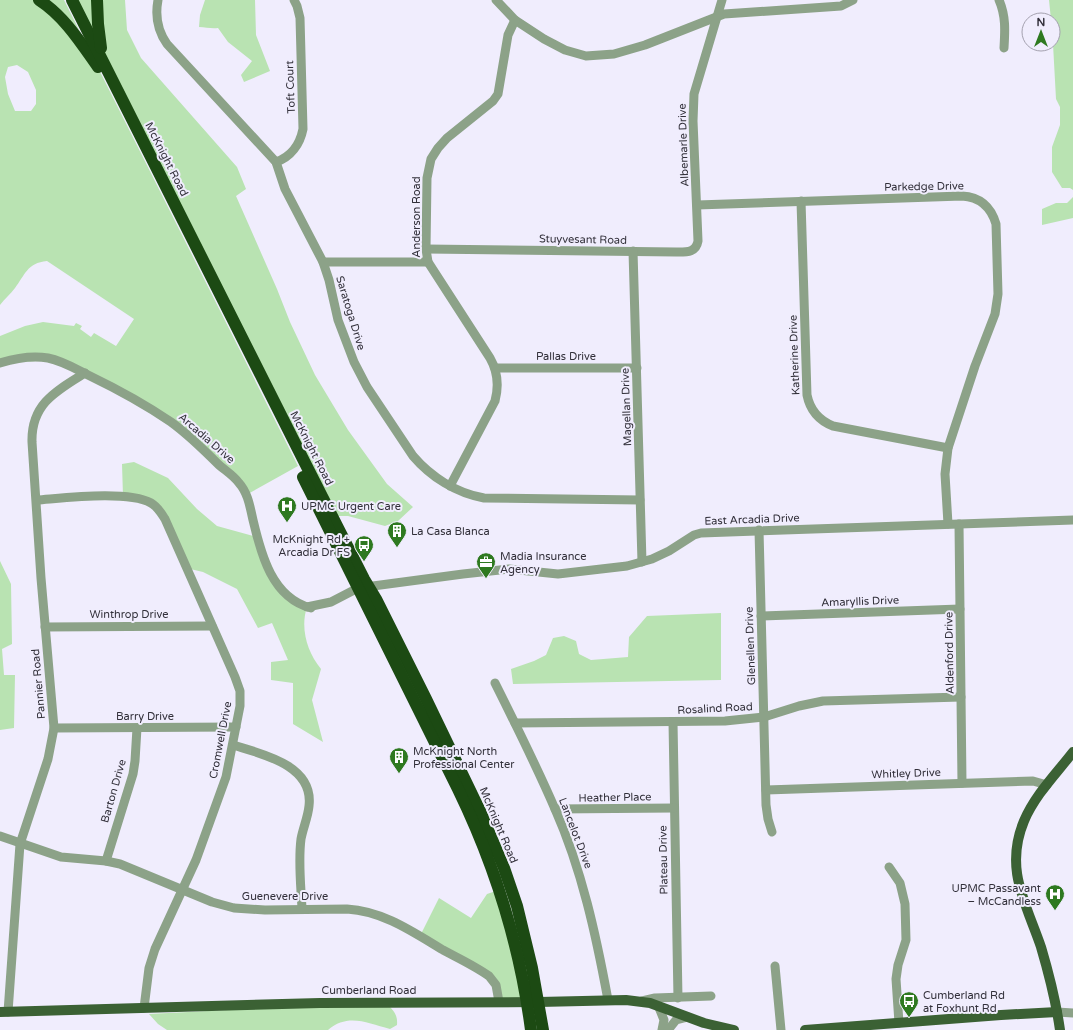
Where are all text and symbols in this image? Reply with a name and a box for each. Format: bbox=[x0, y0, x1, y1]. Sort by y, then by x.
north arrow bbox=[1021, 12, 1061, 52]
text: N bbox=[1037, 16, 1045, 29]
street label: Toft Court bbox=[283, 60, 298, 114]
street label: Albemarle Drive bbox=[676, 103, 691, 187]
street label: McKnight Road bbox=[142, 120, 191, 198]
street label: Anderson Road bbox=[410, 176, 423, 258]
street label: Parkedge Drive bbox=[884, 179, 964, 194]
street label: Stuyvesant Road bbox=[539, 232, 627, 247]
street label: Saratoga Drive bbox=[333, 274, 368, 352]
street label: Katherine Drive bbox=[787, 315, 802, 395]
street label: Pallas Drive bbox=[536, 350, 596, 363]
street label: Magellan Drive bbox=[619, 368, 634, 446]
street label: McKnight Road bbox=[287, 409, 336, 487]
street label: Arcadia Drive bbox=[176, 410, 237, 466]
hospital icon: UPMC Urgent Care bbox=[276, 495, 298, 523]
place label: UPMC Urgent Care bbox=[301, 500, 401, 513]
street label: East Arcadia Drive bbox=[704, 511, 800, 528]
building icon: La Casa Blanca bbox=[386, 520, 408, 548]
place label: La Casa Blanca bbox=[411, 525, 490, 538]
place label: McKnight Rd + Arcadia Dr FS bbox=[272, 533, 350, 559]
bus stop icon: McKnight Rd + Arcadia Dr FS bbox=[353, 534, 375, 562]
place label: Madia Insurance Agency bbox=[500, 550, 586, 576]
office icon: Madia Insurance Agency bbox=[475, 551, 497, 579]
street label: Amaryllis Drive bbox=[821, 594, 899, 609]
street label: Glenellen Drive bbox=[743, 606, 758, 685]
street label: Winthrop Drive bbox=[90, 608, 168, 621]
street label: Aldenford Drive bbox=[942, 612, 957, 694]
street label: Pannier Road bbox=[29, 648, 48, 720]
street label: Cromwell Drive bbox=[207, 700, 234, 780]
street label: Rosalind Road bbox=[677, 700, 753, 717]
street label: Barry Drive bbox=[116, 710, 174, 723]
place label: McKnight North Professional Center bbox=[413, 745, 515, 771]
building icon: McKnight North Professional Center bbox=[388, 746, 410, 774]
street label: Barton Drive bbox=[98, 758, 129, 824]
street label: Whitley Drive bbox=[871, 766, 941, 781]
street label: McKnight Road bbox=[477, 785, 520, 865]
street label: Heather Place bbox=[578, 790, 652, 805]
street label: Lancelot Drive bbox=[556, 796, 595, 870]
street label: Plateau Drive bbox=[656, 825, 671, 895]
place label: UPMC Passavant – McCandless bbox=[951, 882, 1041, 908]
hospital icon: UPMC Passavant – McCandless bbox=[1044, 883, 1066, 911]
street label: Guenevere Drive bbox=[242, 890, 328, 903]
street label: Cumberland Road bbox=[322, 984, 416, 997]
place label: Cumberland Rd at Foxhunt Rd bbox=[923, 989, 1005, 1015]
bus stop icon: Cumberland Rd at Foxhunt Rd bbox=[898, 990, 920, 1018]

